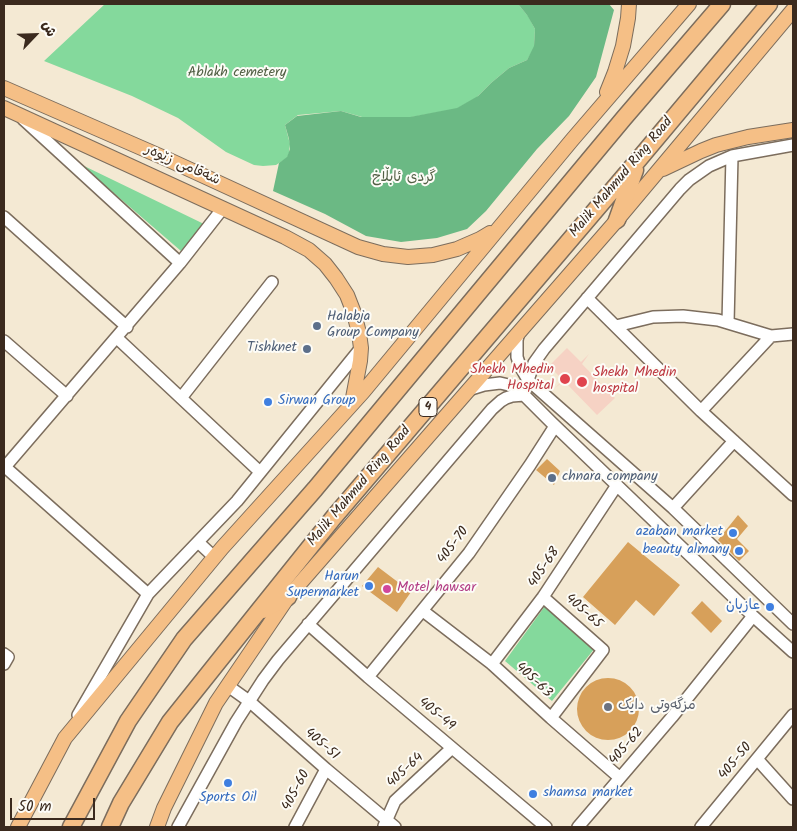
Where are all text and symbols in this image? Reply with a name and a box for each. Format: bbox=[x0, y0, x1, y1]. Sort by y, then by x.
north arrow bbox=[10, 10, 60, 60]
text: ش bbox=[36, 17, 62, 40]
park label: Ablakh cemetery bbox=[188, 66, 286, 82]
street label: Malik Mahmud Ring Road bbox=[567, 115, 677, 241]
street label: شەقامی زێوەر bbox=[142, 142, 222, 190]
park label: گردی ئابڵاخ bbox=[372, 171, 436, 187]
place label: Halabja Group Company bbox=[327, 310, 419, 342]
marker: Halabja Group Company bbox=[311, 320, 323, 332]
place label: Tishknet bbox=[247, 341, 297, 357]
marker: Tishknet bbox=[301, 343, 313, 355]
place label: Shekh Mhedin Hospital bbox=[470, 363, 554, 396]
place label: Shekh Mhedin hospital bbox=[593, 366, 677, 398]
marker: Shekh Mhedin Hospital bbox=[558, 372, 572, 386]
marker: Shekh Mhedin hospital bbox=[575, 375, 589, 389]
place label: Sirwan Group bbox=[278, 394, 355, 410]
marker: Sirwan Group bbox=[262, 396, 274, 408]
road number: 4 bbox=[419, 398, 437, 417]
street label: Malik Mahmud Ring Road bbox=[305, 424, 415, 550]
place label: chnara company bbox=[562, 470, 658, 486]
marker: chnara company bbox=[546, 472, 558, 484]
street label: 405-70 bbox=[435, 524, 473, 568]
place label: azaban market bbox=[636, 525, 723, 541]
marker: azaban market bbox=[727, 527, 739, 539]
place label: beauty almany bbox=[643, 543, 729, 559]
street label: 405-68 bbox=[525, 545, 565, 591]
marker: beauty almany bbox=[733, 545, 745, 557]
place label: Harun Supermarket bbox=[287, 570, 359, 602]
marker: Harun Supermarket bbox=[363, 580, 375, 592]
place label: Motel hawsar bbox=[397, 581, 476, 597]
marker: Motel hawsar bbox=[381, 583, 393, 595]
street label: 405-65 bbox=[561, 591, 605, 633]
place label: عازبان bbox=[726, 599, 760, 615]
marker: عازبان bbox=[764, 601, 776, 613]
street label: 405-63 bbox=[511, 660, 555, 702]
street label: 405-49 bbox=[414, 695, 458, 735]
place label: مزگەوتی دایک bbox=[618, 699, 696, 715]
marker: مزگەوتی دایک bbox=[602, 701, 614, 713]
street label: 405-51 bbox=[300, 725, 342, 765]
street label: 405-62 bbox=[606, 725, 648, 769]
street label: 405-50 bbox=[716, 740, 756, 784]
street label: 405-64 bbox=[384, 750, 428, 792]
street label: 405-60 bbox=[279, 768, 315, 814]
marker: Sports Oil bbox=[222, 777, 234, 789]
place label: shamsa market bbox=[543, 786, 633, 802]
scale bar bbox=[12, 788, 98, 820]
marker: shamsa market bbox=[527, 788, 539, 800]
place label: Sports Oil bbox=[199, 791, 257, 807]
text: 50 m bbox=[18, 795, 52, 819]

